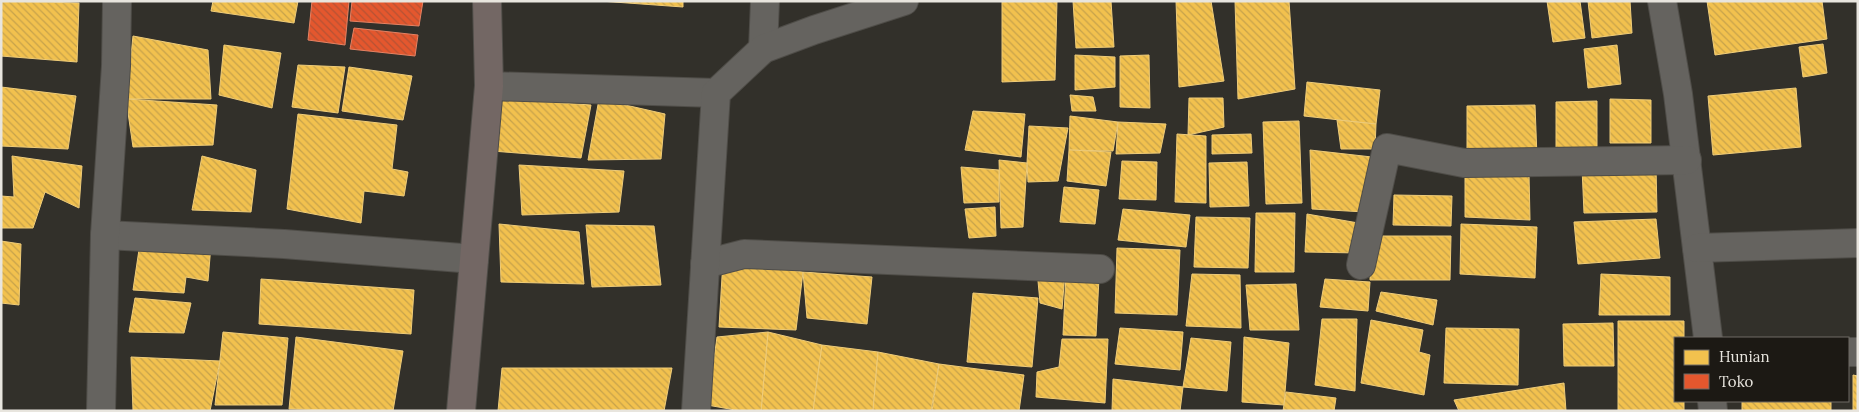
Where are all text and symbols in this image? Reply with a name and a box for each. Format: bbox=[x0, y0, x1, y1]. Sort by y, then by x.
legend bbox=[1674, 337, 1849, 402]
text: Hunian bbox=[1719, 347, 1770, 366]
text: Toko bbox=[1719, 372, 1754, 391]

